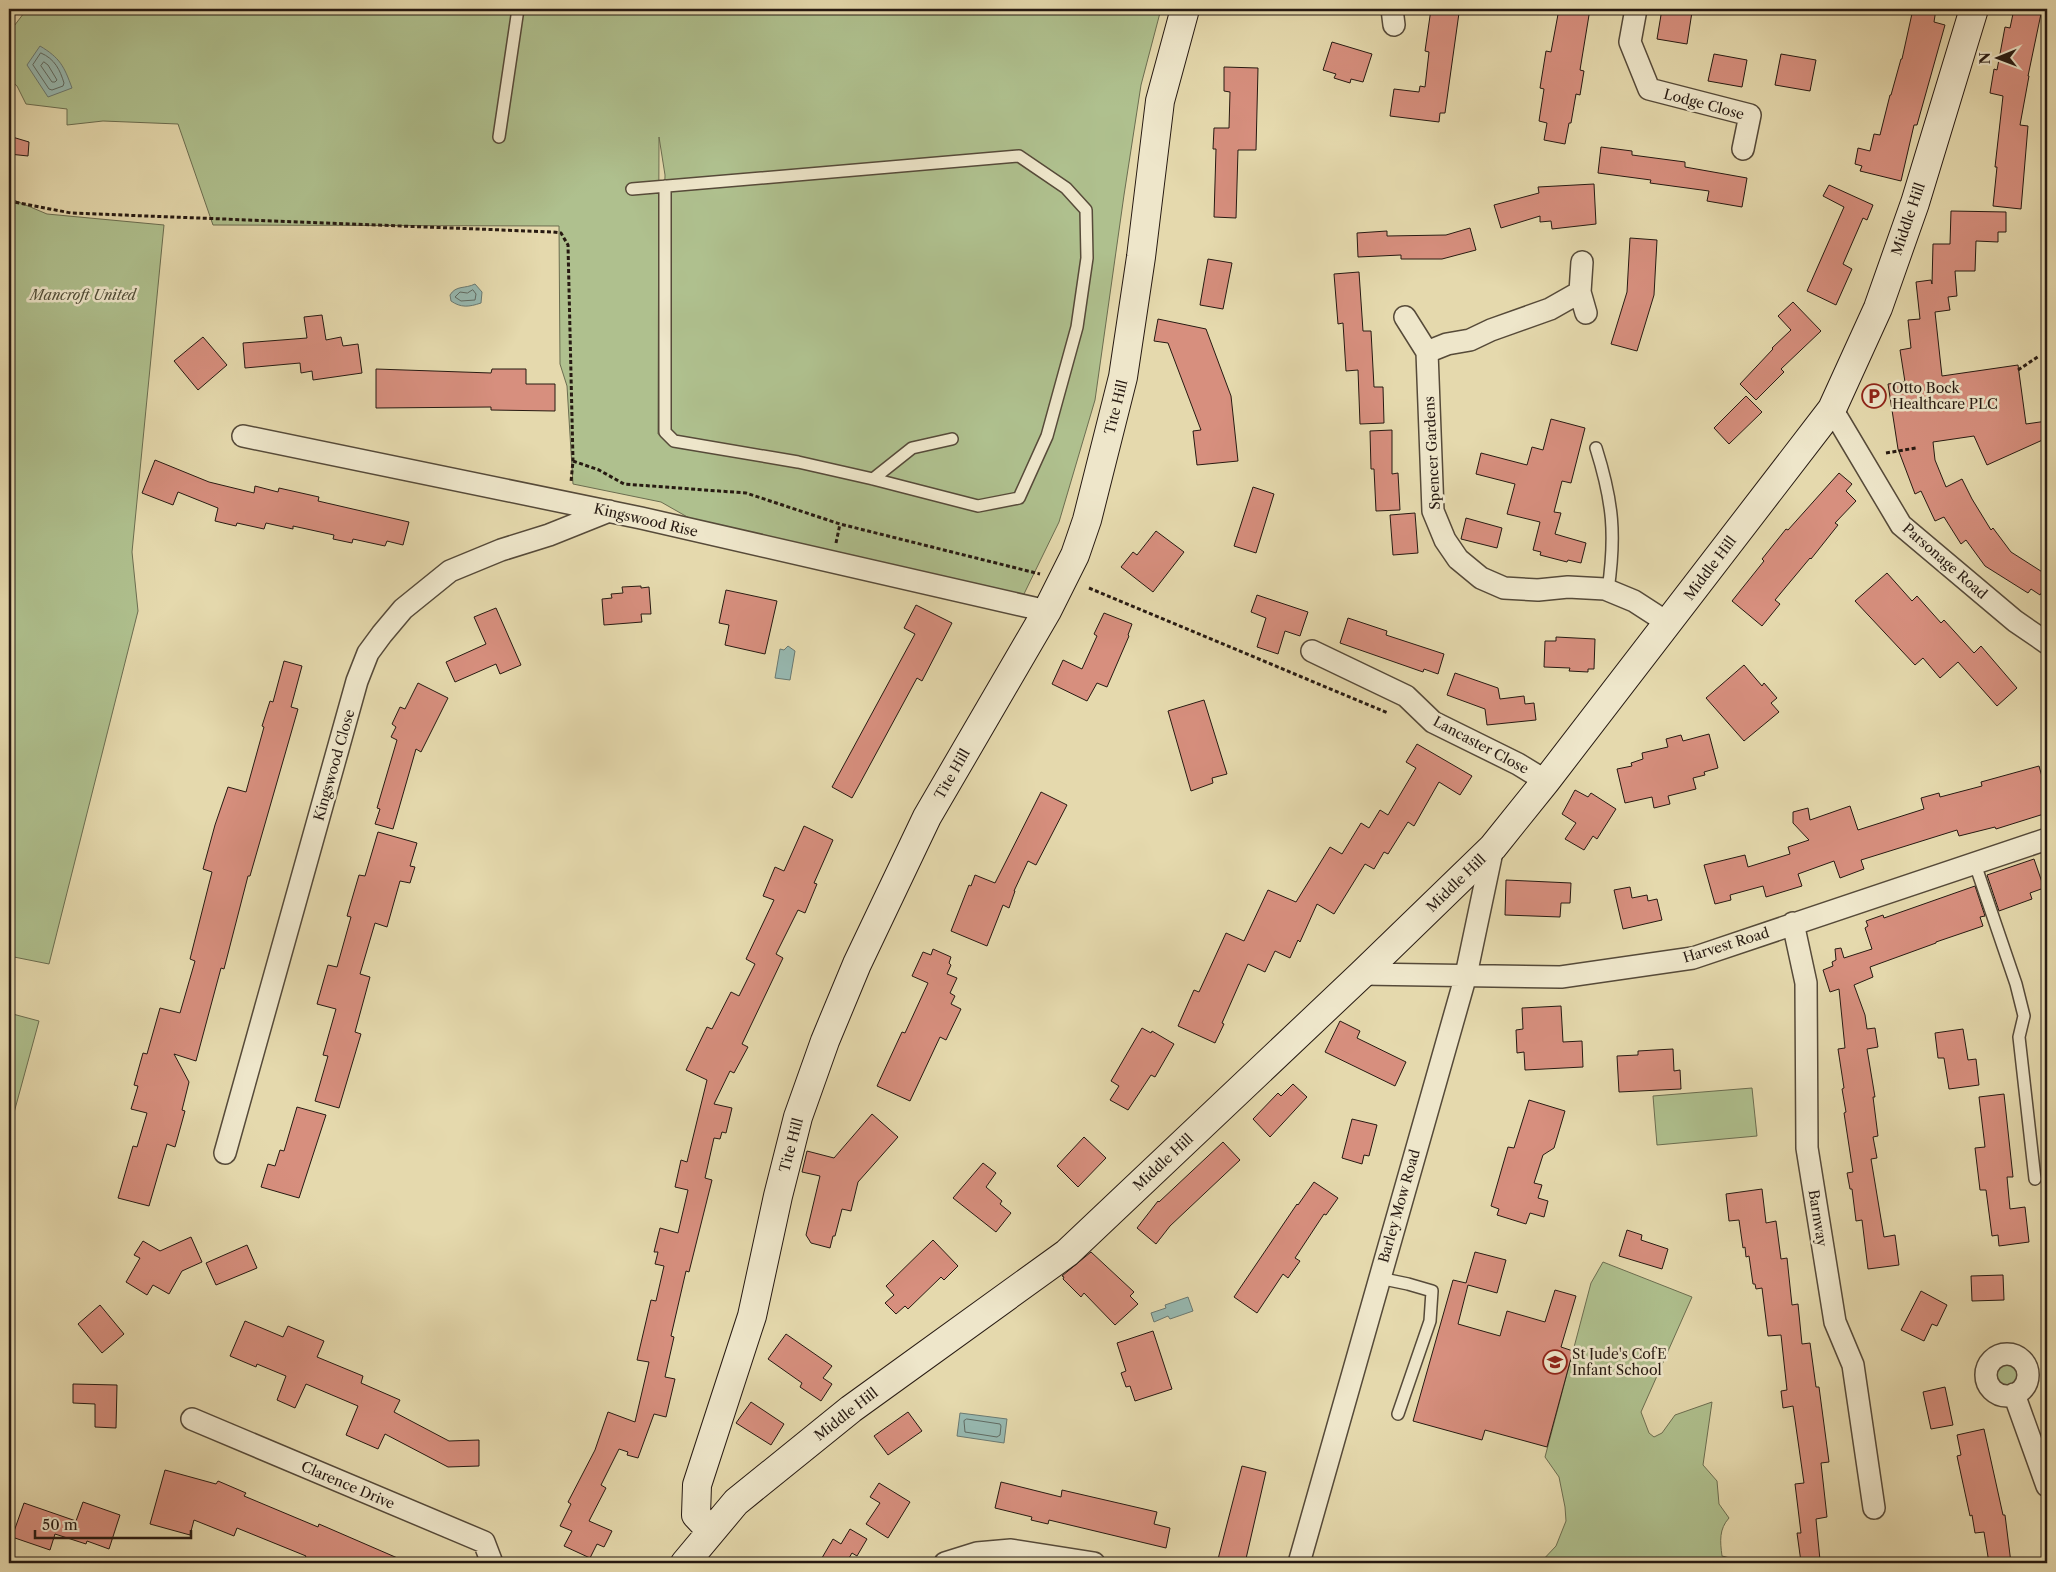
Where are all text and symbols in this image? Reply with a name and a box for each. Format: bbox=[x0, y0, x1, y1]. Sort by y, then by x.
north arrow bbox=[1974, 32, 2024, 82]
text: N bbox=[1976, 52, 1994, 64]
street label: Lodge Close bbox=[1662, 85, 1746, 123]
street label: Middle Hill bbox=[1887, 180, 1929, 258]
park label: Mancroft United bbox=[28, 286, 138, 304]
street label: Tite Hill bbox=[1101, 378, 1131, 436]
place label: Otto Bock Healthcare PLC bbox=[1892, 379, 1998, 413]
parking icon: Otto Bock Healthcare PLC bbox=[1861, 383, 1887, 409]
street label: Spencer Gardens bbox=[1420, 396, 1444, 510]
street label: Kingswood Rise bbox=[592, 499, 700, 541]
street label: Parsonage Road bbox=[1899, 519, 1992, 603]
street label: Middle Hill bbox=[1680, 532, 1740, 604]
street label: Kingswood Close bbox=[309, 707, 359, 823]
street label: Lancaster Close bbox=[1430, 712, 1532, 778]
street label: Tite Hill bbox=[930, 745, 974, 803]
street label: Middle Hill bbox=[1423, 850, 1489, 916]
street label: Harvest Road bbox=[1681, 923, 1772, 967]
street label: Tite Hill bbox=[775, 1116, 807, 1174]
street label: Middle Hill bbox=[1129, 1130, 1197, 1194]
street label: Barley Mow Road bbox=[1374, 1147, 1424, 1265]
street label: Barnway bbox=[1805, 1188, 1831, 1248]
place label: St Jude's CofE Infant School bbox=[1572, 1345, 1667, 1379]
school or university icon: St Jude's CofE Infant School bbox=[1542, 1349, 1568, 1375]
street label: Middle Hill bbox=[811, 1384, 881, 1444]
street label: Clarence Drive bbox=[298, 1457, 398, 1513]
scale bar bbox=[35, 1507, 191, 1539]
text: 50 m bbox=[42, 1515, 78, 1534]

